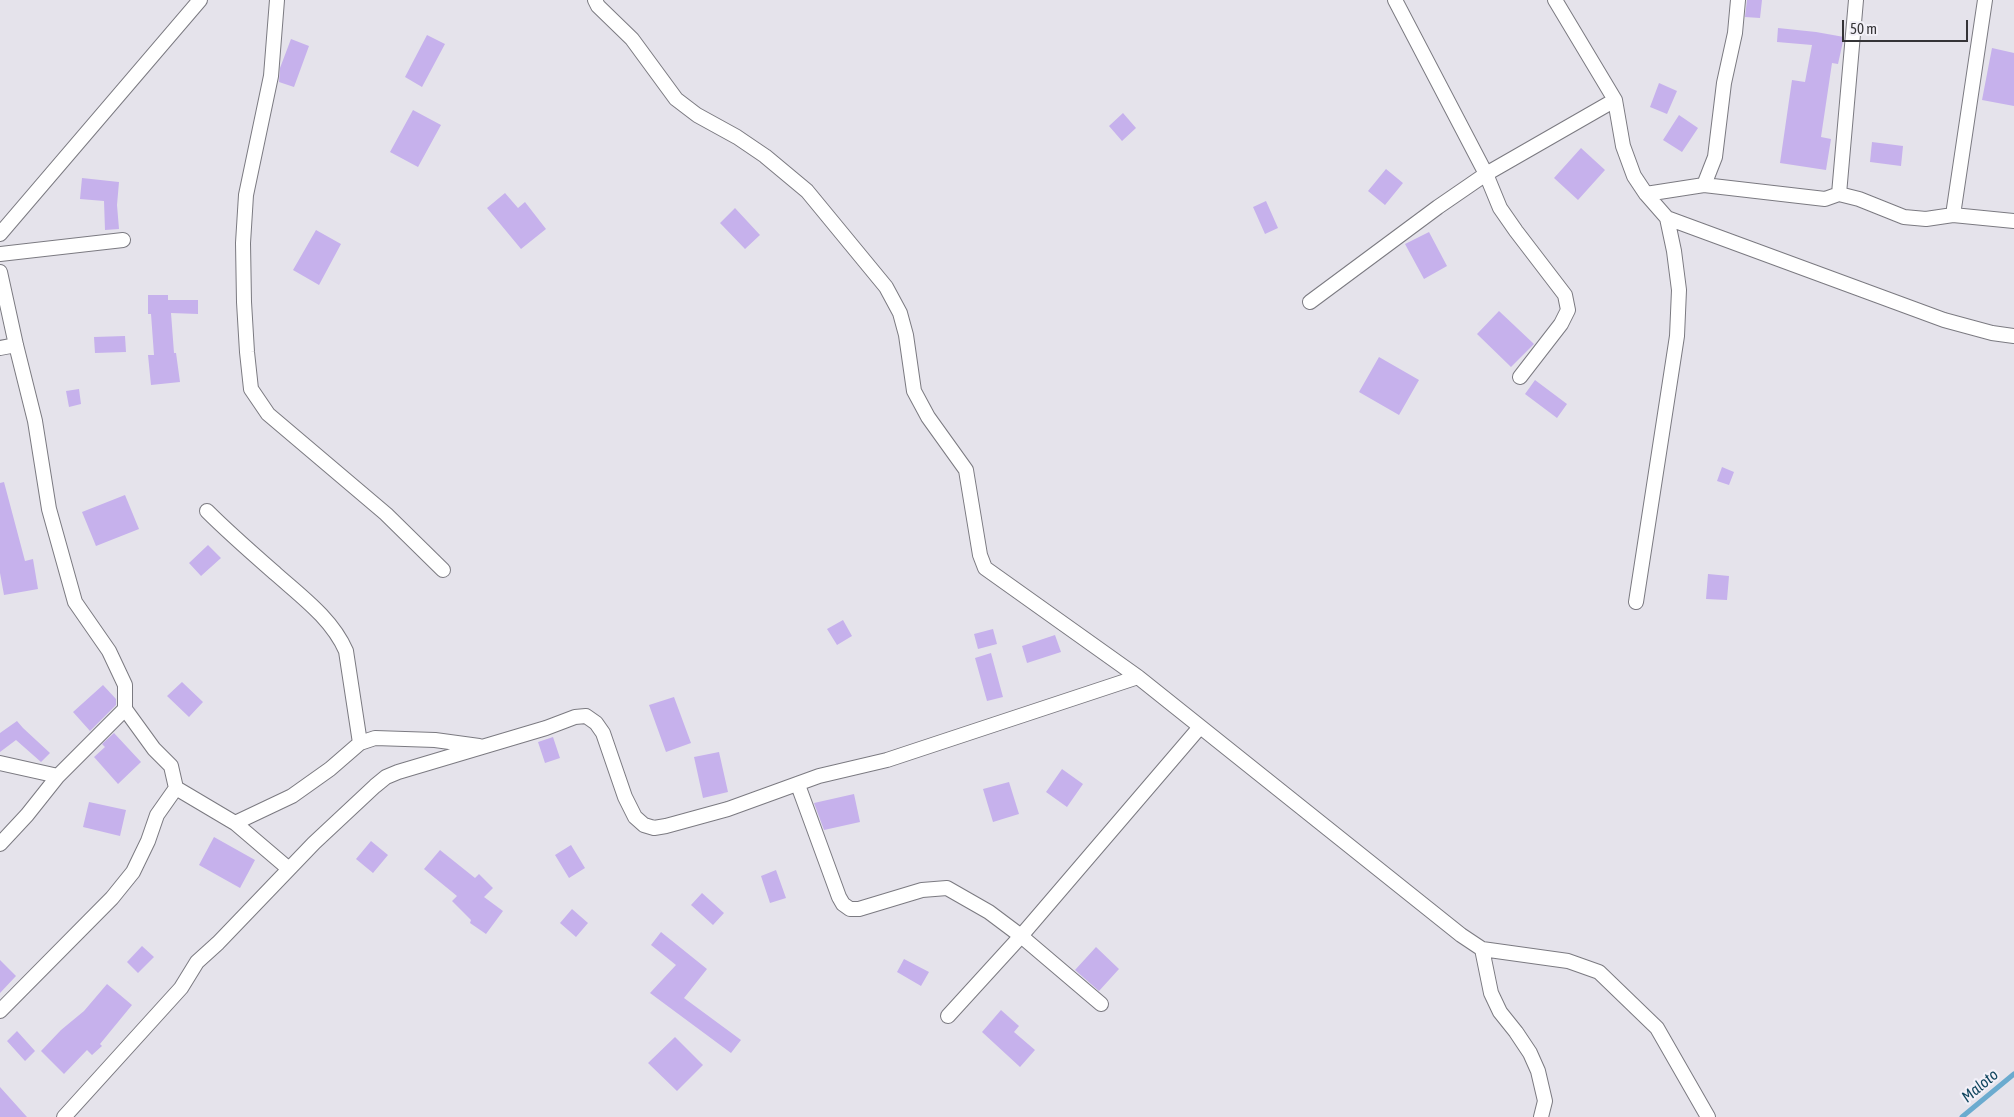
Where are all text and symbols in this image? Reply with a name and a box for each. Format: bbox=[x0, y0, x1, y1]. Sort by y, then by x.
scale bar bbox=[1844, 10, 1970, 42]
text: 50 m bbox=[1850, 20, 1877, 37]
water label: Maloto bbox=[1958, 1065, 2002, 1107]

